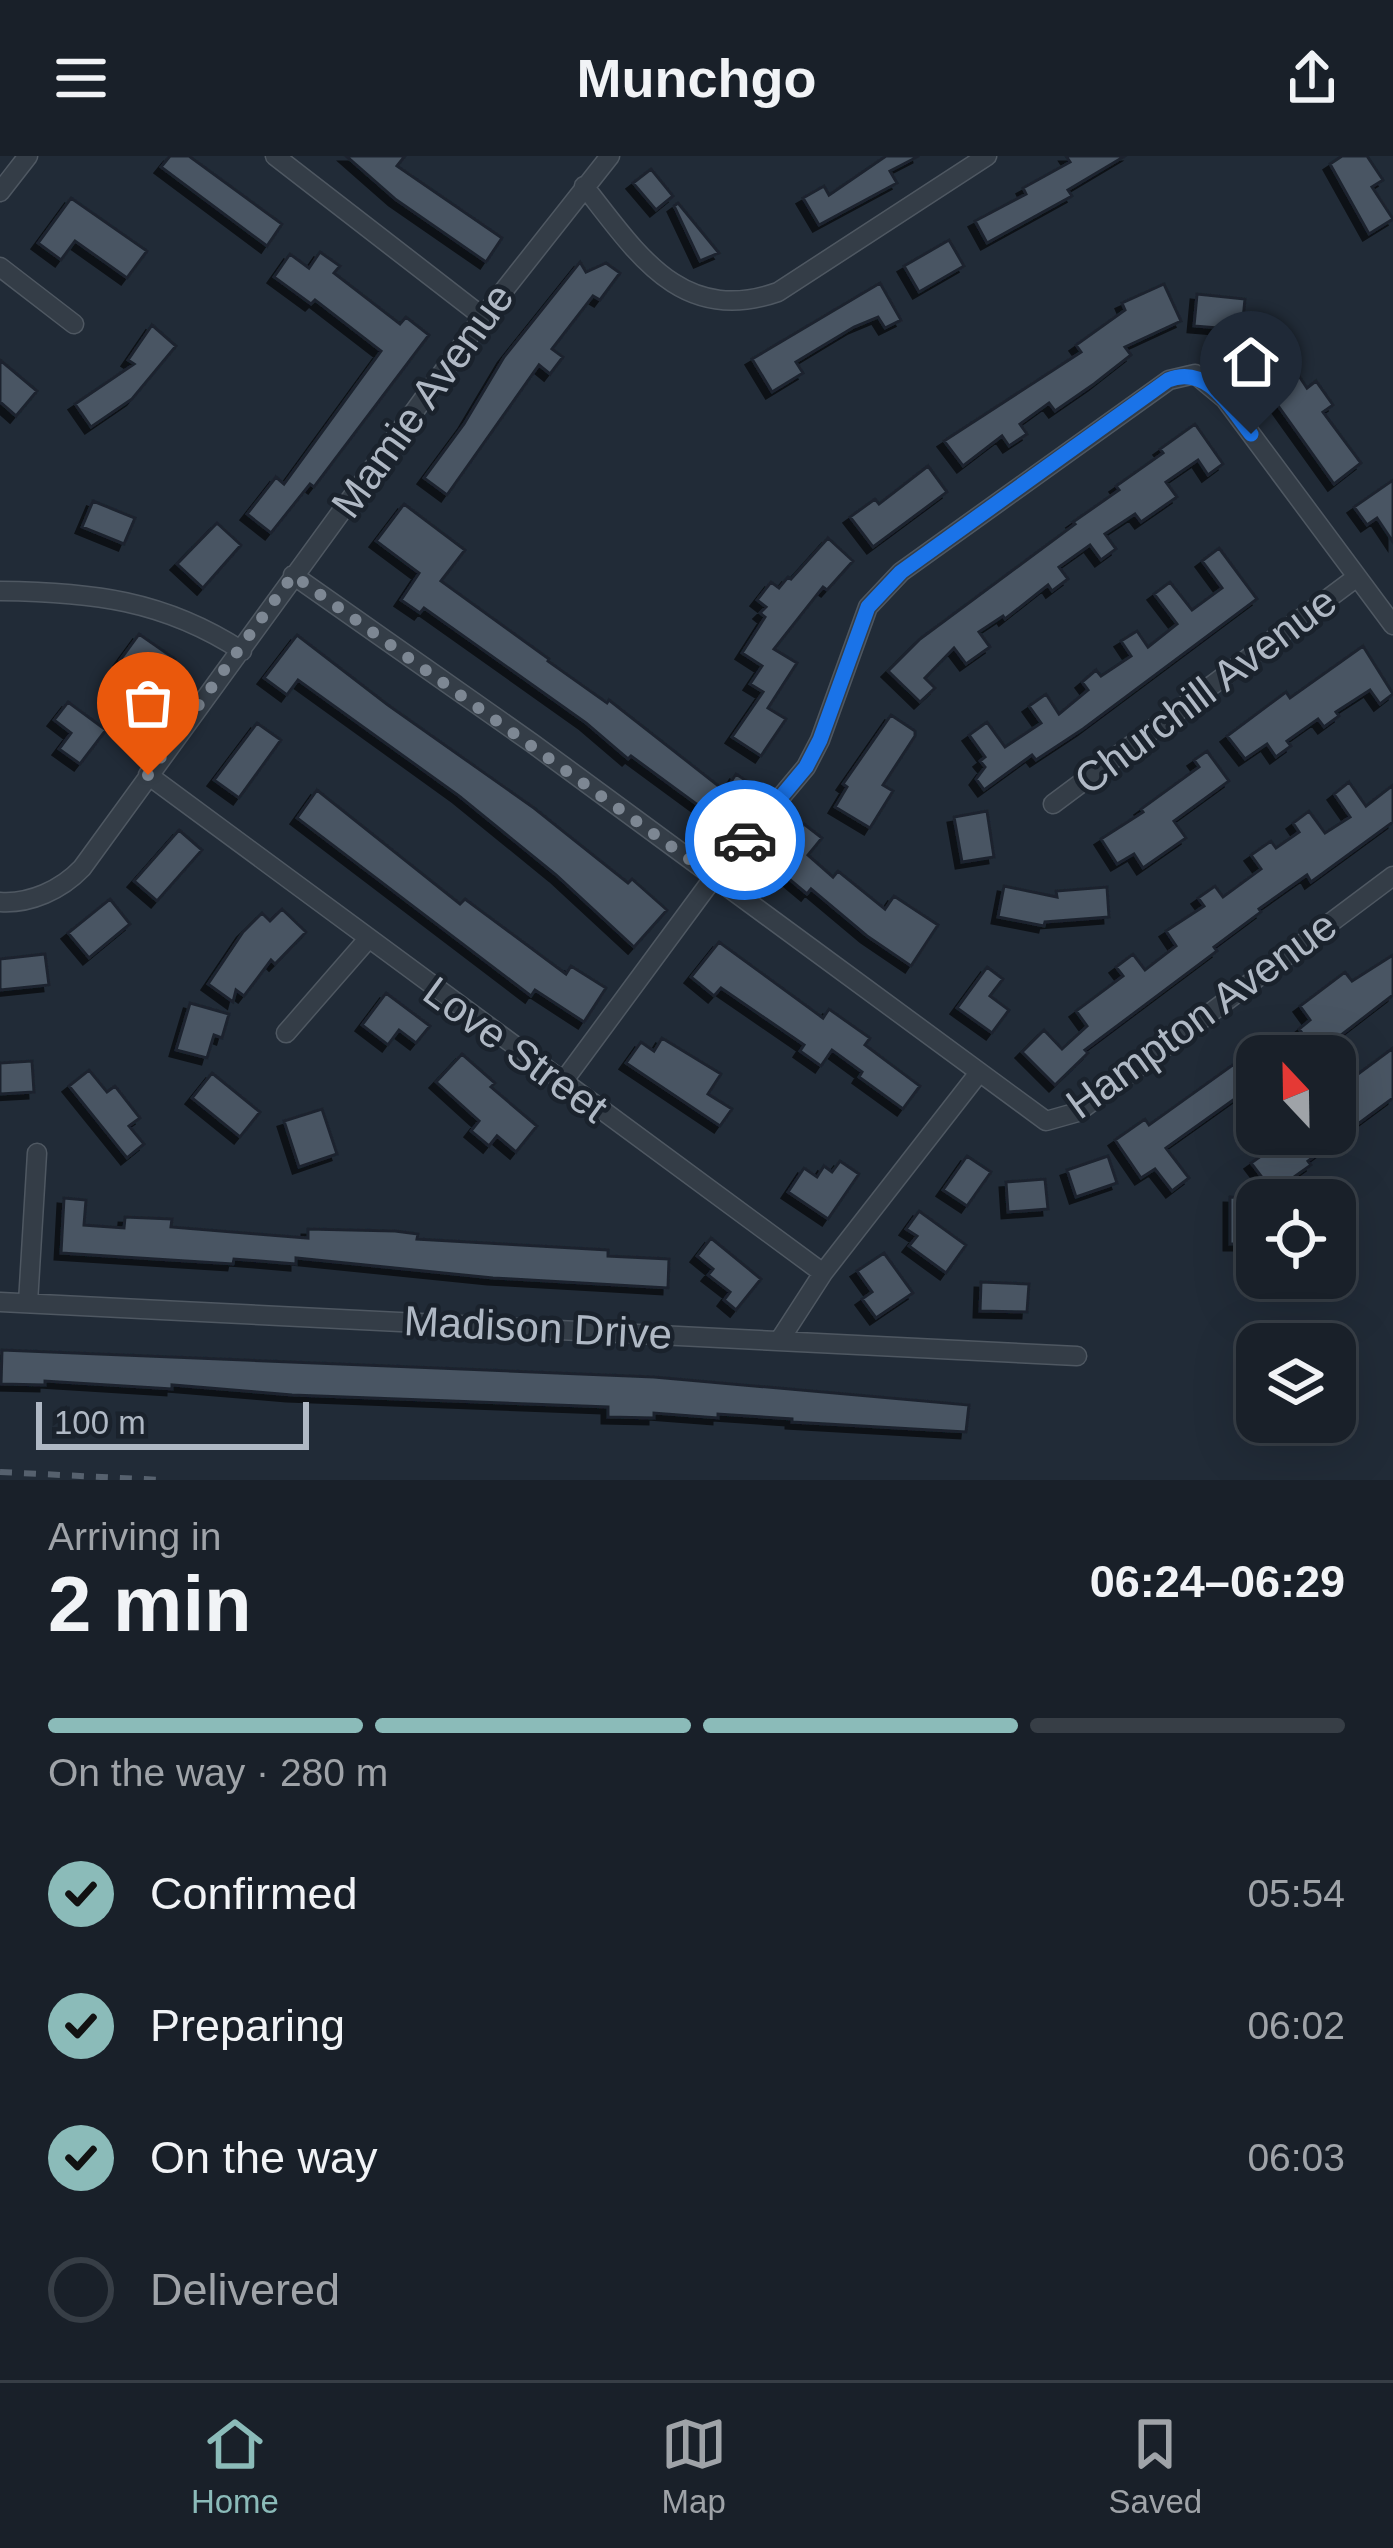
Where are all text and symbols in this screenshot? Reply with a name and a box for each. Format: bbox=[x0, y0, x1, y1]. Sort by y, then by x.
icon: menu bbox=[48, 45, 114, 111]
icon: share bbox=[1279, 45, 1345, 111]
text: Munchgo bbox=[577, 48, 816, 108]
street label: Mamie Avenue bbox=[322, 274, 523, 526]
pin bbox=[1200, 311, 1302, 434]
icon: home bbox=[1218, 329, 1284, 395]
street label: Churchill Avenue bbox=[1066, 577, 1345, 804]
pin bbox=[97, 652, 199, 775]
icon: bag bbox=[115, 670, 181, 736]
courier bbox=[685, 780, 805, 900]
icon: car bbox=[712, 807, 778, 873]
street label: Hampton Avenue bbox=[1057, 901, 1345, 1128]
street label: Love Street bbox=[415, 967, 617, 1132]
north arrow bbox=[1236, 1035, 1356, 1155]
map controls bbox=[1236, 1035, 1356, 1443]
button: locate bbox=[1236, 1179, 1356, 1299]
street label: Madison Drive bbox=[403, 1297, 673, 1358]
button: layers bbox=[1236, 1323, 1356, 1443]
scale bar bbox=[36, 1396, 309, 1449]
text: 100 m bbox=[54, 1404, 146, 1441]
text: Arriving in bbox=[48, 1515, 221, 1558]
text: 06:24–06:29 bbox=[1090, 1556, 1345, 1607]
text: 2 min bbox=[48, 1560, 252, 1648]
text: On the way · 280 m bbox=[48, 1751, 388, 1794]
icon: check bbox=[48, 1861, 114, 1927]
text: Confirmed bbox=[150, 1868, 358, 1919]
text: 05:54 bbox=[1247, 1872, 1345, 1915]
icon: check bbox=[48, 1993, 114, 2059]
text: Preparing bbox=[150, 2000, 345, 2051]
text: 06:02 bbox=[1247, 2004, 1345, 2047]
icon: check bbox=[48, 2125, 114, 2191]
text: On the way bbox=[150, 2132, 378, 2183]
text: 06:03 bbox=[1247, 2136, 1345, 2179]
text: Delivered bbox=[150, 2264, 340, 2315]
tab: Home bbox=[191, 2411, 279, 2521]
tab: Map bbox=[661, 2411, 727, 2521]
tab: Saved bbox=[1109, 2411, 1202, 2521]

